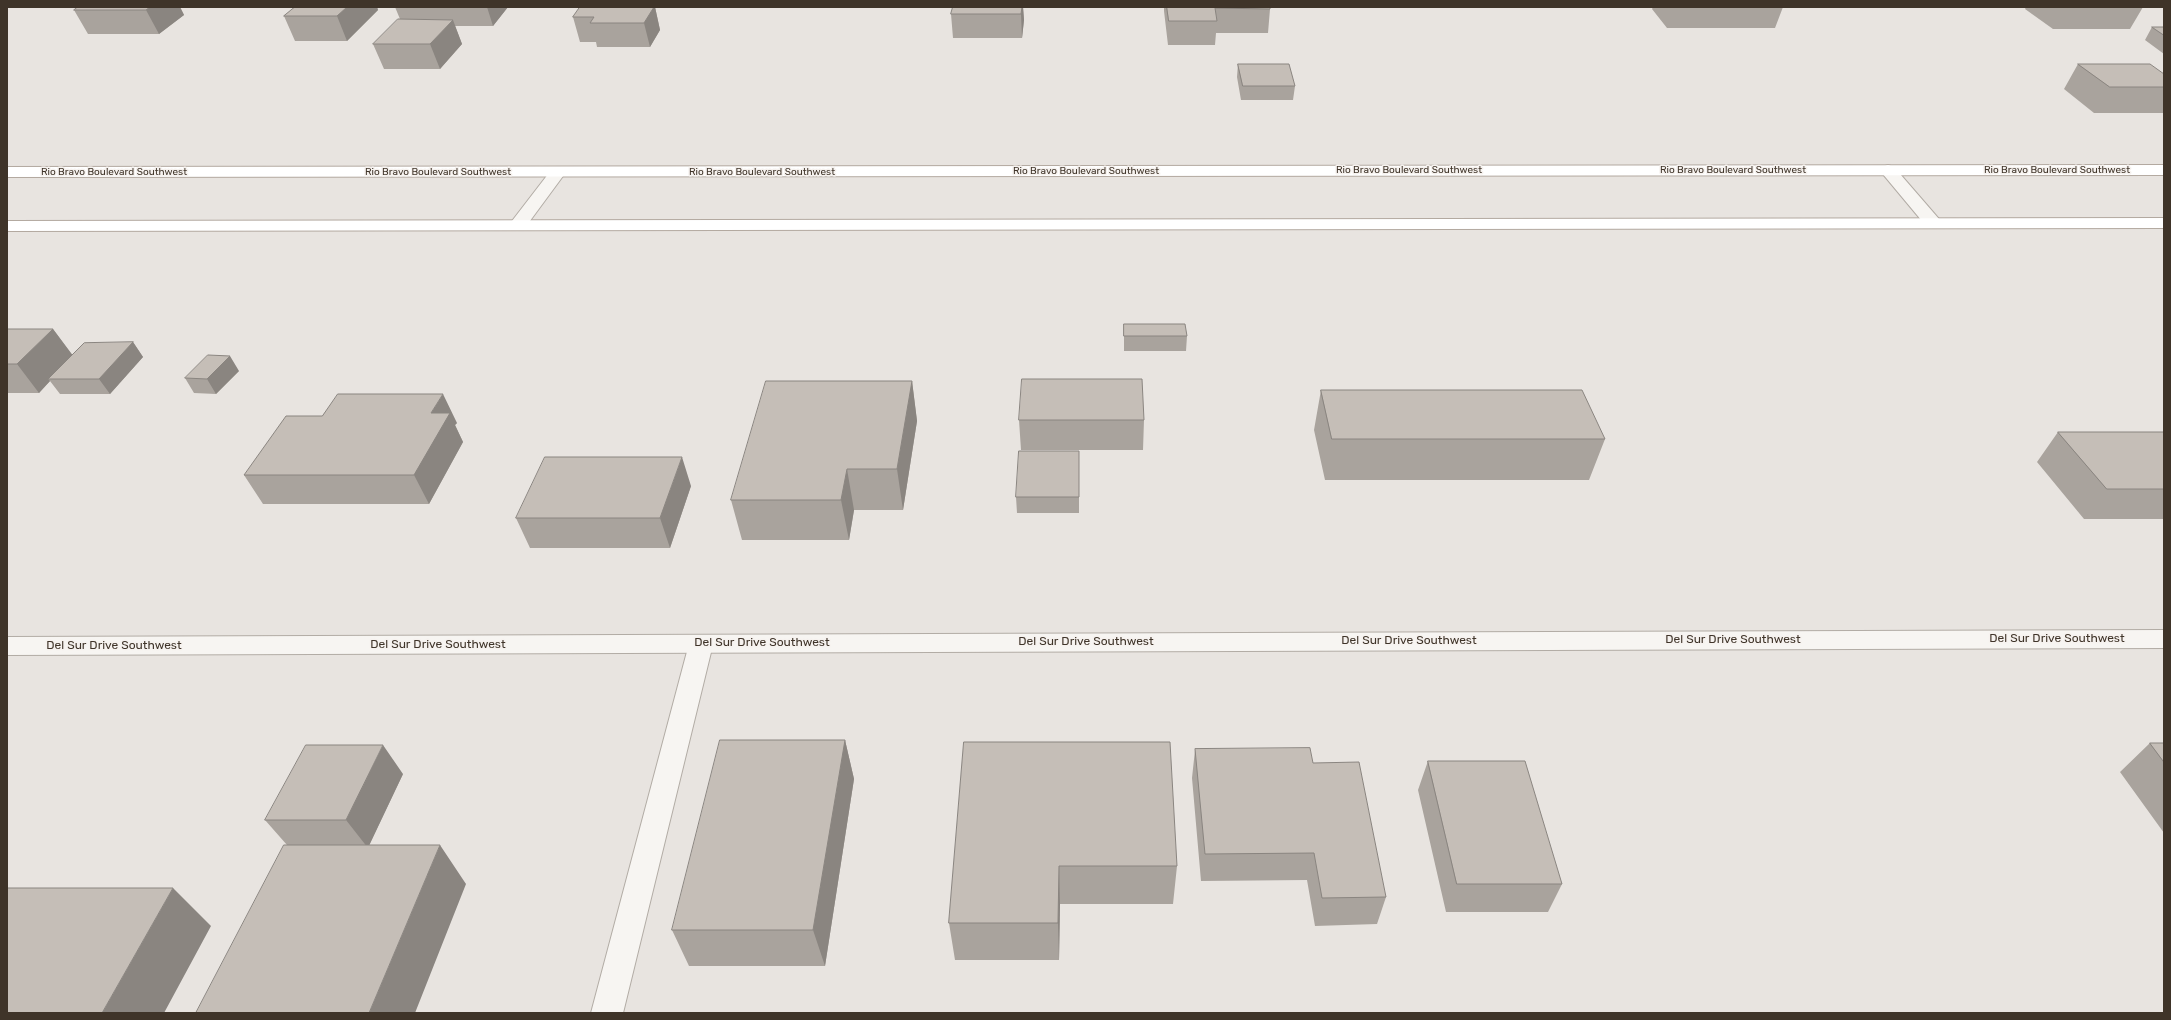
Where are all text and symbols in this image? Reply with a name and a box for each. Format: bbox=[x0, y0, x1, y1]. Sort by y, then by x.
street label: Rio Bravo Boulevard Southwest bbox=[1336, 164, 1482, 176]
street label: Rio Bravo Boulevard Southwest bbox=[1660, 164, 1806, 176]
street label: Rio Bravo Boulevard Southwest bbox=[1984, 164, 2130, 176]
street label: Rio Bravo Boulevard Southwest bbox=[1013, 165, 1159, 177]
street label: Rio Bravo Boulevard Southwest bbox=[41, 166, 187, 178]
street label: Rio Bravo Boulevard Southwest bbox=[365, 166, 511, 178]
street label: Rio Bravo Boulevard Southwest bbox=[689, 166, 835, 178]
street label: Del Sur Drive Southwest bbox=[1989, 632, 2125, 646]
street label: Del Sur Drive Southwest bbox=[1665, 633, 1801, 647]
street label: Del Sur Drive Southwest bbox=[1341, 634, 1477, 648]
street label: Del Sur Drive Southwest bbox=[1018, 635, 1154, 649]
street label: Del Sur Drive Southwest bbox=[694, 636, 830, 650]
street label: Del Sur Drive Southwest bbox=[370, 638, 506, 652]
street label: Del Sur Drive Southwest bbox=[46, 639, 182, 653]

